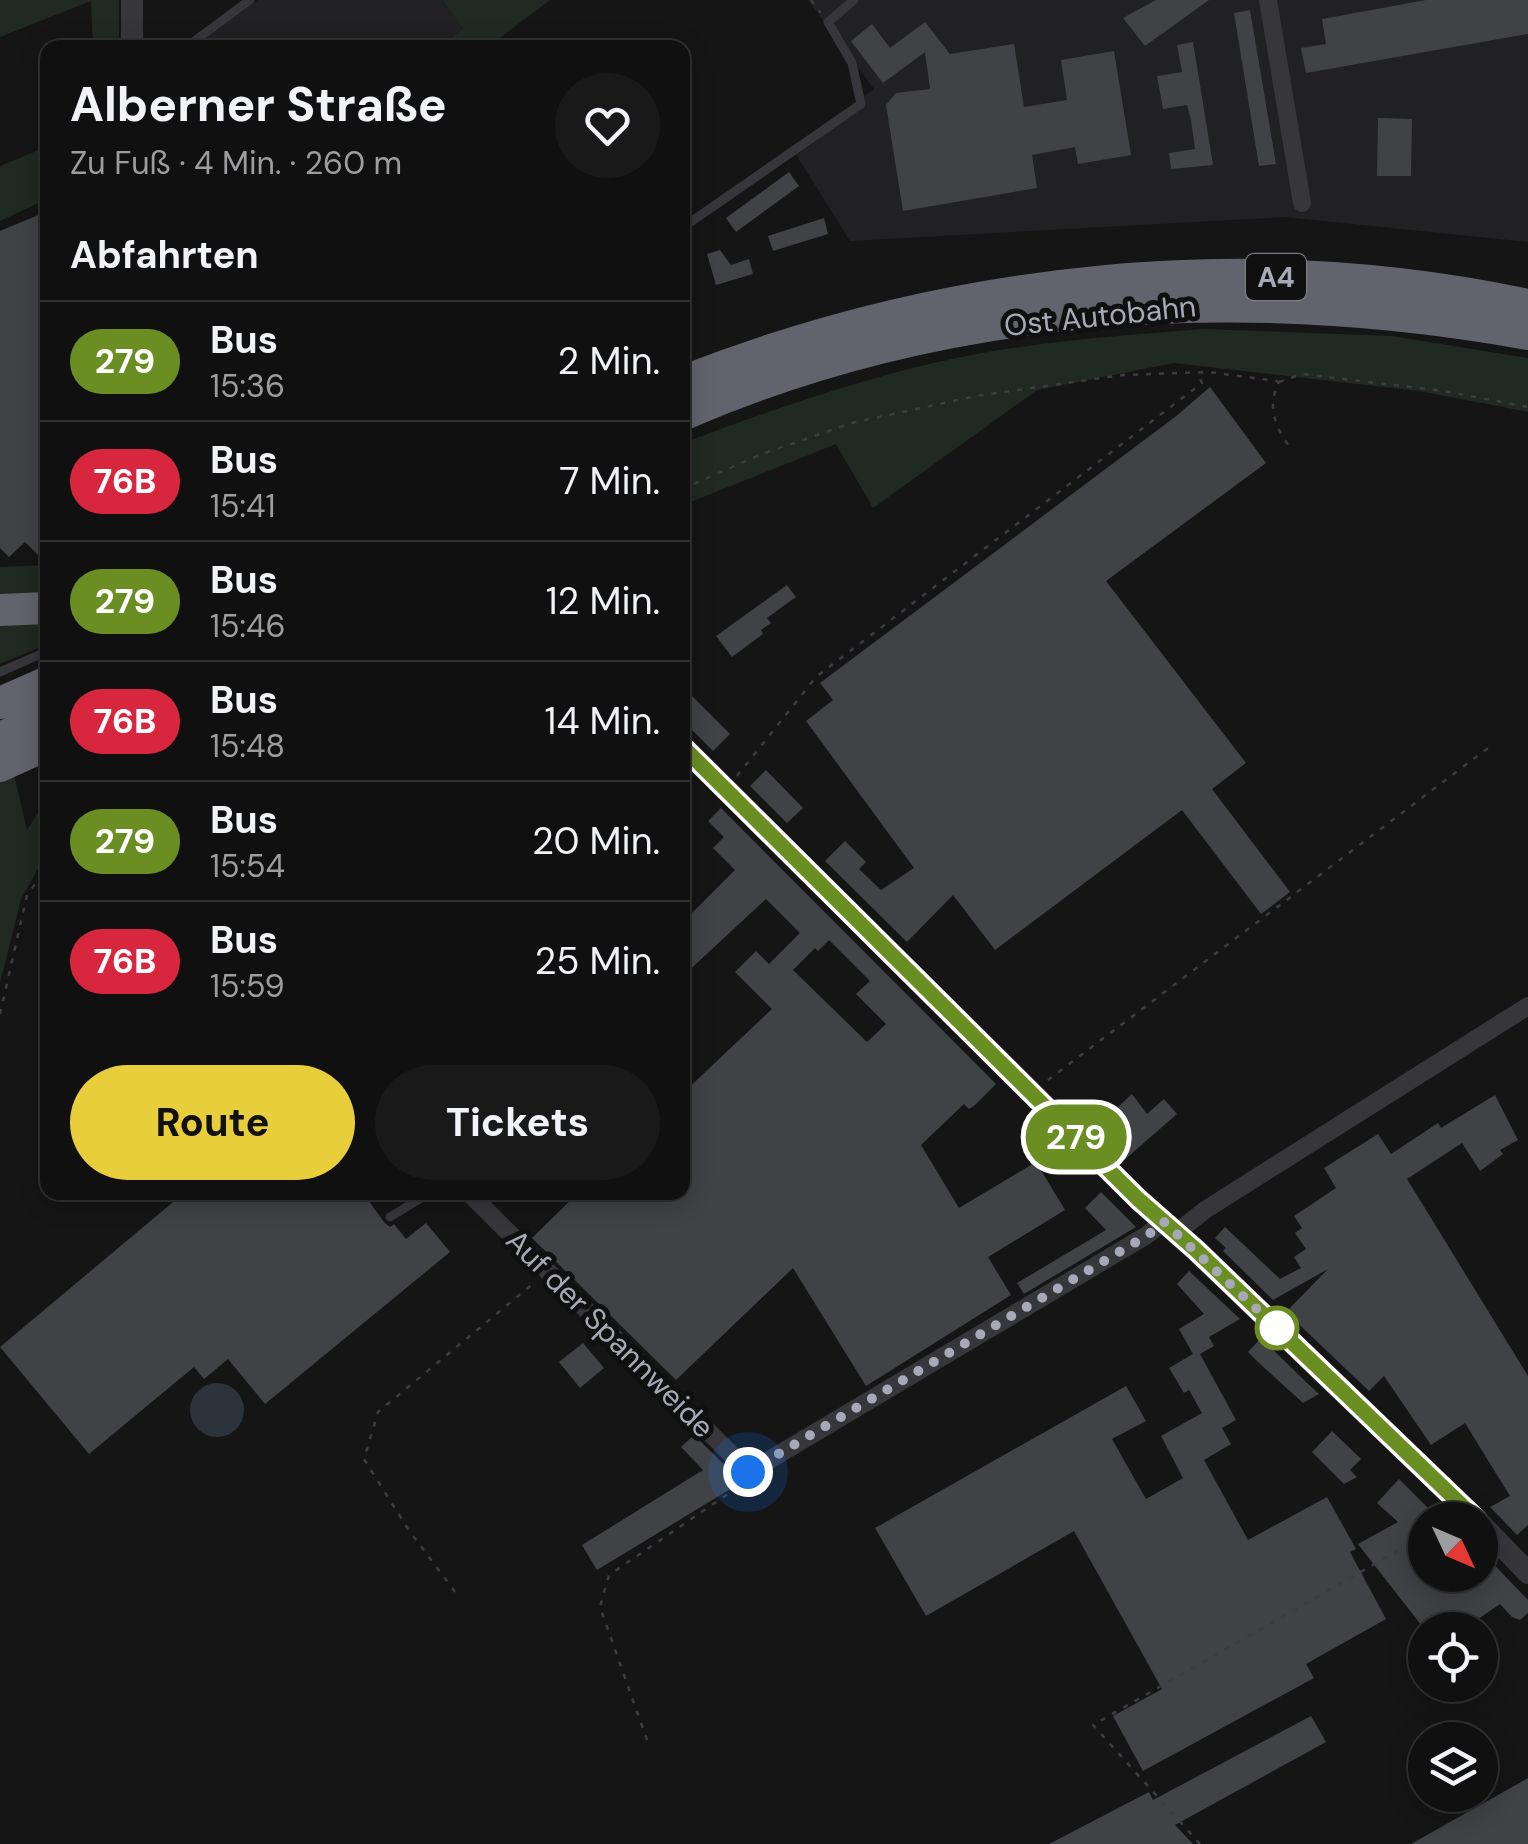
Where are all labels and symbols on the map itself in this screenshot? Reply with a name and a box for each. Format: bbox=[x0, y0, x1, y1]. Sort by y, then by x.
road number: A4 bbox=[1246, 254, 1306, 300]
street label: Ost Autobahn bbox=[1002, 286, 1198, 345]
line badge: 279 bbox=[1018, 1104, 1134, 1170]
street label: Auf der Spannweide bbox=[498, 1221, 723, 1446]
unlabelled marker bbox=[1256, 1307, 1298, 1349]
your location bbox=[723, 1447, 773, 1497]
north arrow bbox=[1408, 1502, 1498, 1592]

